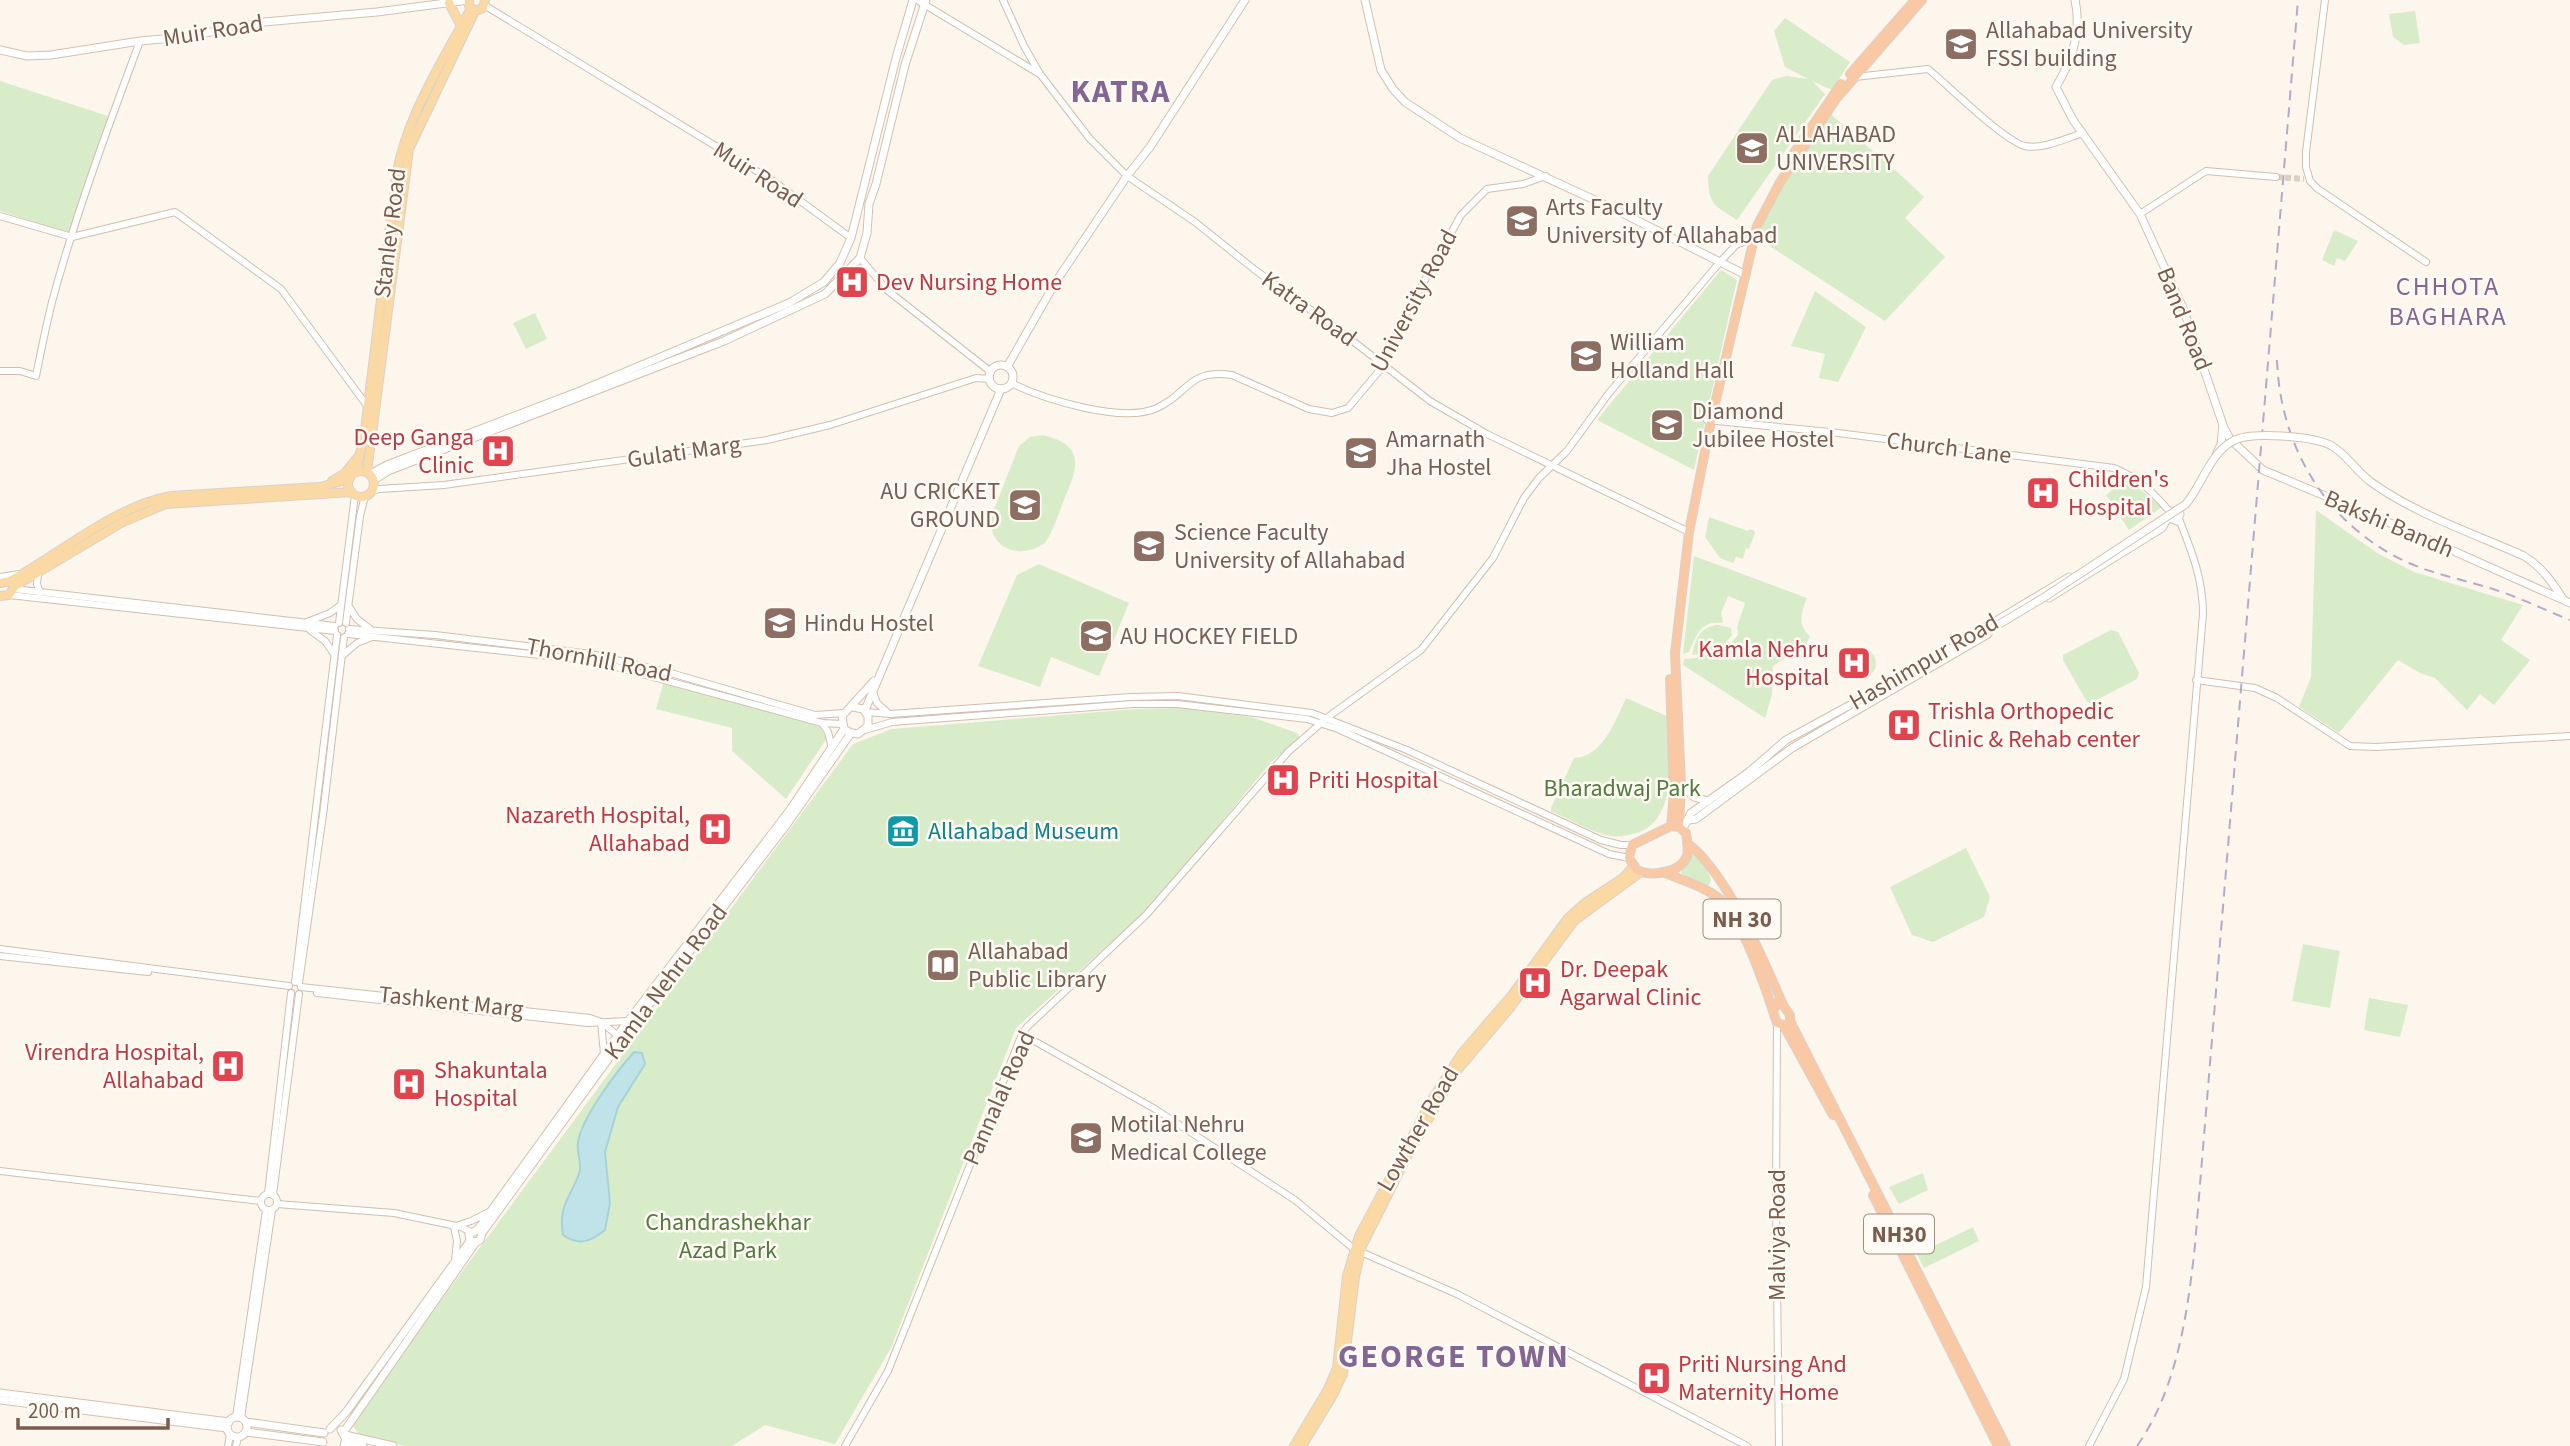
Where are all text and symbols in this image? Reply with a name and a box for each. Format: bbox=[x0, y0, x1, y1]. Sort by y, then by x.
street label: Muir Road bbox=[160, 6, 266, 56]
place label: Allahabad University FSSI building bbox=[1986, 13, 2193, 76]
school or university icon: Allahabad University FSSI building bbox=[1942, 25, 1980, 63]
district label: KATRA bbox=[1071, 69, 1171, 115]
place label: ALLAHABAD UNIVERSITY bbox=[1776, 117, 1896, 180]
school or university icon: ALLAHABAD UNIVERSITY bbox=[1733, 129, 1771, 167]
street label: Muir Road bbox=[706, 133, 810, 217]
street label: Stanley Road bbox=[365, 166, 415, 300]
place label: Arts Faculty University of Allahabad bbox=[1546, 190, 1778, 253]
school or university icon: Arts Faculty University of Allahabad bbox=[1503, 202, 1541, 240]
street label: University Road bbox=[1362, 223, 1466, 379]
street label: Band Road bbox=[2147, 262, 2221, 376]
hospital icon: Dev Nursing Home bbox=[833, 263, 871, 301]
street label: Katra Road bbox=[1254, 263, 1364, 355]
place label: Dev Nursing Home bbox=[876, 265, 1062, 300]
district label: CHHOTA BAGHARA bbox=[2388, 268, 2508, 335]
place label: William Holland Hall bbox=[1610, 325, 1734, 388]
school or university icon: William Holland Hall bbox=[1567, 337, 1605, 375]
place label: Diamond Jubilee Hostel bbox=[1692, 394, 1834, 457]
school or university icon: Diamond Jubilee Hostel bbox=[1648, 406, 1686, 444]
place label: Deep Ganga Clinic bbox=[353, 420, 474, 483]
place label: Amarnath Jha Hostel bbox=[1386, 422, 1491, 485]
street label: Church Lane bbox=[1885, 423, 2013, 473]
street label: Gulati Marg bbox=[625, 427, 743, 477]
hospital icon: Deep Ganga Clinic bbox=[479, 432, 517, 470]
school or university icon: Amarnath Jha Hostel bbox=[1342, 434, 1380, 472]
place label: Children's Hospital bbox=[2068, 462, 2169, 525]
place label: AU CRICKET GROUND bbox=[880, 474, 1000, 537]
hospital icon: Children's Hospital bbox=[2024, 474, 2062, 512]
street label: Bakshi Bandh bbox=[2319, 481, 2459, 567]
school or university icon: AU CRICKET GROUND bbox=[1006, 486, 1044, 524]
place label: Science Faculty University of Allahabad bbox=[1174, 515, 1406, 578]
school or university icon: Science Faculty University of Allahabad bbox=[1130, 527, 1168, 565]
school or university icon: Hindu Hostel bbox=[761, 604, 799, 642]
street label: Hashimpur Road bbox=[1843, 605, 2005, 719]
place label: Hindu Hostel bbox=[804, 606, 934, 641]
school or university icon: AU HOCKEY FIELD bbox=[1077, 617, 1115, 655]
place label: AU HOCKEY FIELD bbox=[1120, 619, 1298, 654]
street label: Thornhill Road bbox=[523, 629, 675, 691]
place label: Kamla Nehru Hospital bbox=[1698, 632, 1829, 695]
hospital icon: Kamla Nehru Hospital bbox=[1835, 644, 1873, 682]
place label: Trishla Orthopedic Clinic & Rehab center bbox=[1928, 694, 2141, 757]
hospital icon: Trishla Orthopedic Clinic & Rehab center bbox=[1885, 706, 1923, 744]
hospital icon: Priti Hospital bbox=[1264, 761, 1302, 799]
place label: Priti Hospital bbox=[1308, 763, 1438, 798]
park label: Bharadwaj Park bbox=[1543, 771, 1701, 806]
place label: Nazareth Hospital, Allahabad bbox=[505, 798, 690, 861]
hospital icon: Nazareth Hospital, Allahabad bbox=[696, 810, 734, 848]
museum icon: Allahabad Museum bbox=[884, 812, 922, 850]
place label: Allahabad Museum bbox=[928, 814, 1119, 849]
street label: Kamla Nehru Road bbox=[596, 897, 736, 1067]
road number: NH 30 bbox=[1704, 900, 1780, 938]
place label: Allahabad Public Library bbox=[968, 934, 1107, 997]
library icon: Allahabad Public Library bbox=[924, 946, 962, 984]
place label: Dr. Deepak Agarwal Clinic bbox=[1560, 952, 1701, 1015]
hospital icon: Dr. Deepak Agarwal Clinic bbox=[1516, 964, 1554, 1002]
street label: Tashkent Marg bbox=[377, 977, 525, 1027]
street label: Pannalal Road bbox=[954, 1025, 1044, 1171]
place label: Virendra Hospital, Allahabad bbox=[25, 1035, 204, 1098]
hospital icon: Virendra Hospital, Allahabad bbox=[209, 1047, 247, 1085]
place label: Shakuntala Hospital bbox=[434, 1053, 548, 1116]
street label: Lowther Road bbox=[1368, 1060, 1468, 1198]
hospital icon: Shakuntala Hospital bbox=[390, 1065, 428, 1103]
place label: Motilal Nehru Medical College bbox=[1110, 1107, 1267, 1170]
school or university icon: Motilal Nehru Medical College bbox=[1067, 1119, 1105, 1157]
street label: Malviya Road bbox=[1760, 1169, 1795, 1301]
park label: Chandrashekhar Azad Park bbox=[645, 1205, 811, 1268]
road number: NH30 bbox=[1864, 1214, 1934, 1254]
district label: GEORGE TOWN bbox=[1338, 1334, 1570, 1380]
place label: Priti Nursing And Maternity Home bbox=[1678, 1347, 1847, 1410]
hospital icon: Priti Nursing And Maternity Home bbox=[1635, 1359, 1673, 1397]
scale bar bbox=[18, 1386, 168, 1430]
text: 200 m bbox=[28, 1396, 81, 1426]

